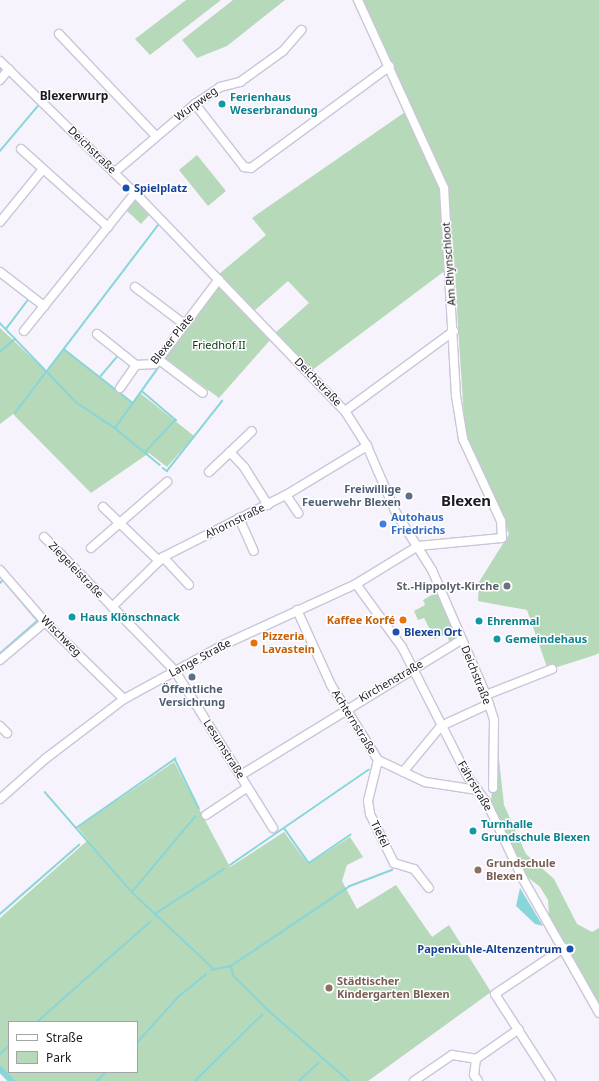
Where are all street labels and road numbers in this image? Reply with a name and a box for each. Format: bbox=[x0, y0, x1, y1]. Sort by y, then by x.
street label: Wurpweg bbox=[172, 84, 220, 124]
street label: Deichstraße bbox=[65, 124, 119, 176]
street label: Am Rhynschloot bbox=[439, 222, 459, 306]
street label: Blexer Plate bbox=[148, 311, 196, 367]
street label: Deichstraße bbox=[292, 355, 344, 409]
street label: Ahornstraße bbox=[203, 501, 267, 541]
street label: Ziegeleistraße bbox=[46, 539, 106, 601]
street label: Wischweg bbox=[38, 613, 84, 659]
street label: Lange Straße bbox=[167, 636, 233, 680]
street label: Deichstraße bbox=[458, 644, 494, 706]
street label: Kirchenstraße bbox=[357, 657, 425, 705]
street label: Achternstraße bbox=[329, 687, 379, 757]
street label: Lesumstraße bbox=[201, 717, 247, 781]
street label: Fährstraße bbox=[455, 759, 495, 813]
street label: Tiefel bbox=[368, 819, 392, 849]

